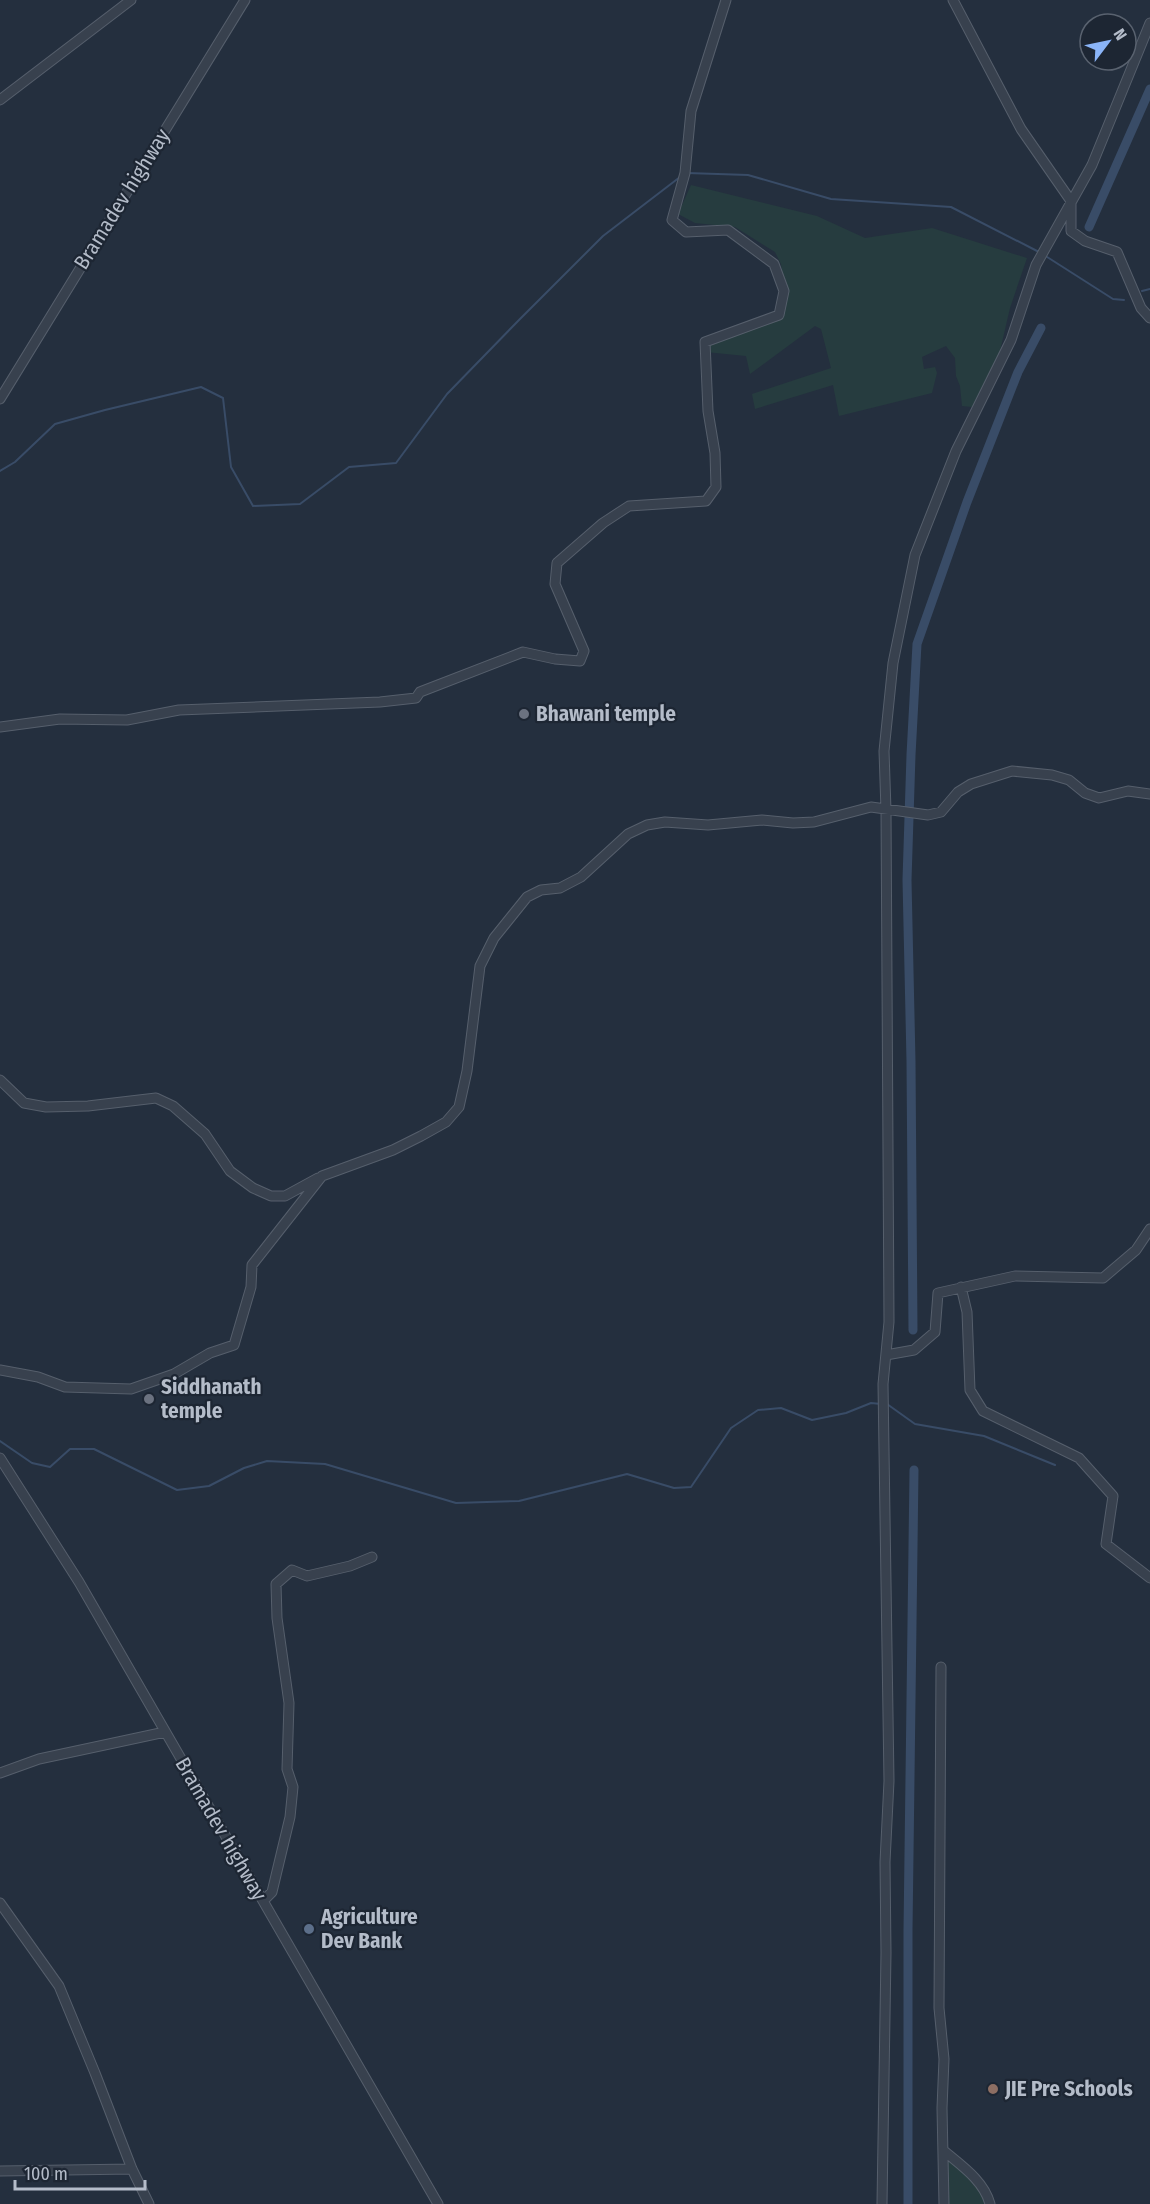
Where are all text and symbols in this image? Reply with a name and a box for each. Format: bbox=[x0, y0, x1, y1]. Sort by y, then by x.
north arrow bbox=[1078, 12, 1138, 72]
text: N bbox=[1110, 25, 1131, 43]
street label: Bramadev highway bbox=[68, 123, 176, 274]
place label: Bhawani temple bbox=[536, 701, 676, 727]
marker: Bhawani temple bbox=[517, 707, 531, 721]
place label: Siddhanath temple bbox=[161, 1374, 262, 1424]
marker: Siddhanath temple bbox=[142, 1392, 156, 1406]
street label: Bramadev highway bbox=[170, 1753, 273, 1906]
place label: Agriculture Dev Bank bbox=[320, 1904, 418, 1954]
marker: Agriculture Dev Bank bbox=[302, 1922, 316, 1936]
place label: JIE Pre Schools bbox=[1004, 2076, 1133, 2102]
marker: JIE Pre Schools bbox=[986, 2082, 1000, 2096]
scale bar bbox=[15, 2153, 146, 2191]
text: 100 m bbox=[24, 2163, 68, 2185]

